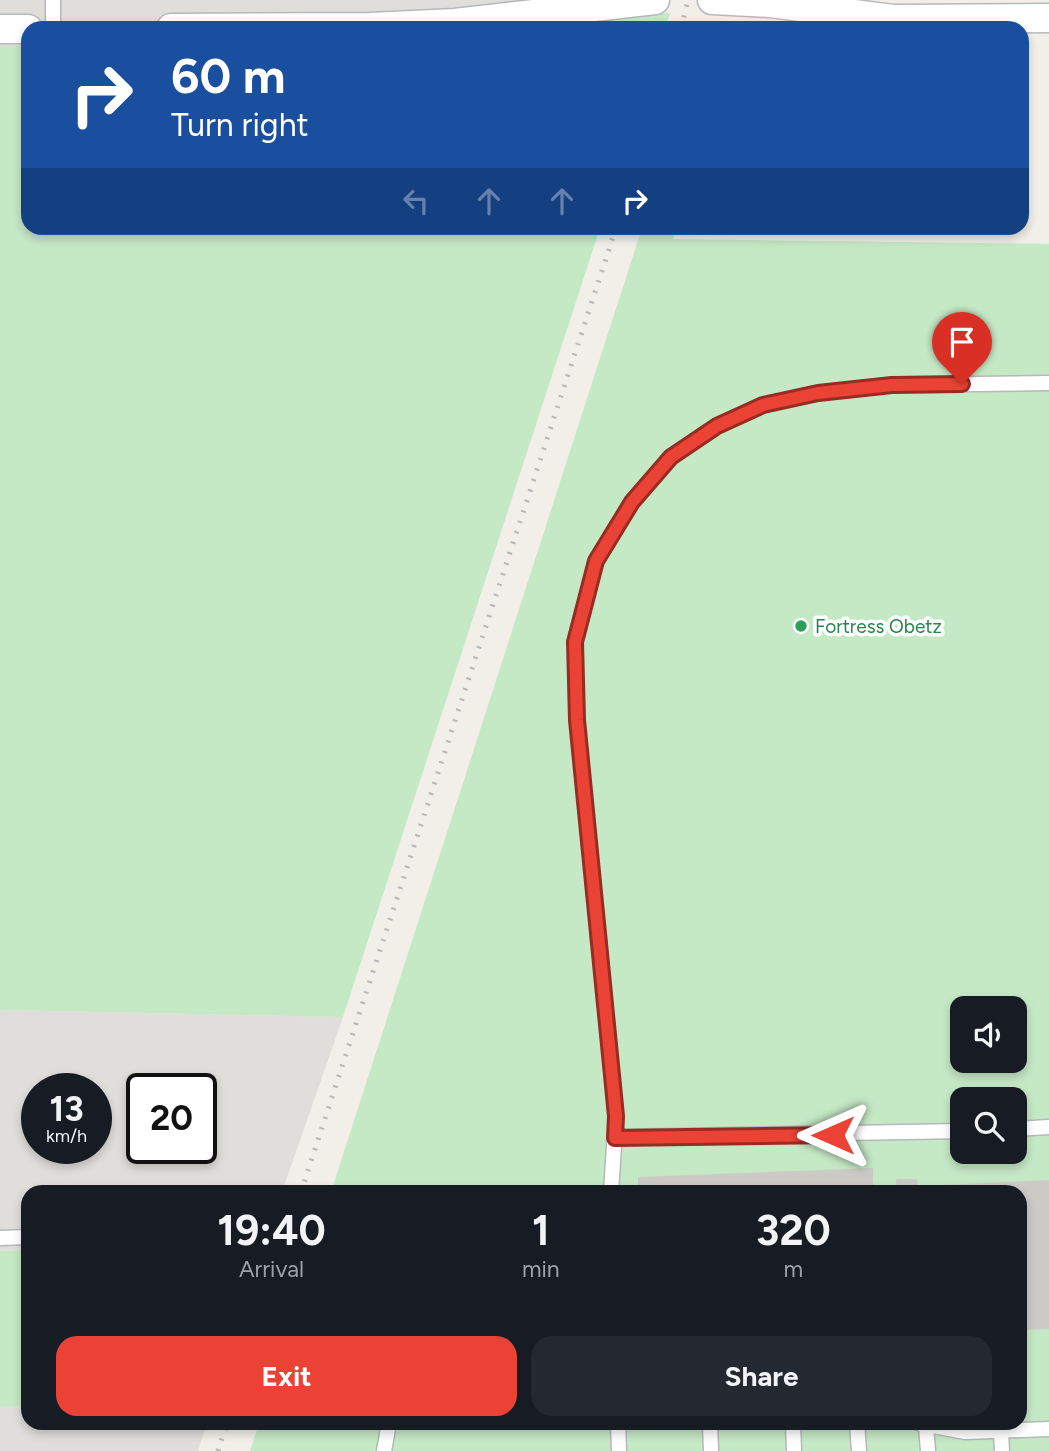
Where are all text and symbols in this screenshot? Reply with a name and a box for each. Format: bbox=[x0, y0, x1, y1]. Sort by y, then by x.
text: 60 m bbox=[171, 46, 286, 105]
icon: right bbox=[56, 49, 147, 140]
text: Turn right bbox=[171, 106, 309, 144]
icon: left bbox=[397, 182, 435, 220]
icon: ahead bbox=[470, 182, 508, 220]
icon: ahead bbox=[543, 182, 581, 220]
icon: right bbox=[616, 182, 654, 220]
pin bbox=[932, 312, 992, 384]
icon: arrive bbox=[943, 323, 981, 361]
place label: Fortress Obetz bbox=[815, 615, 942, 638]
marker: Fortress Obetz bbox=[793, 618, 809, 634]
map controls bbox=[950, 996, 1027, 1164]
button: sound bbox=[950, 996, 1027, 1073]
speed limit sign: 20 bbox=[126, 1073, 217, 1164]
button: search bbox=[950, 1087, 1027, 1164]
text: 13 bbox=[49, 1088, 84, 1130]
position arrow bbox=[796, 1098, 870, 1172]
text: km/h bbox=[46, 1125, 87, 1147]
text: 19:40 bbox=[217, 1205, 326, 1256]
text: 1 bbox=[532, 1205, 550, 1256]
text: 320 bbox=[756, 1205, 831, 1256]
text: Arrival bbox=[239, 1255, 304, 1283]
text: min bbox=[522, 1255, 560, 1283]
text: m bbox=[784, 1255, 803, 1283]
button: Exit bbox=[56, 1336, 517, 1416]
button: Share bbox=[531, 1336, 992, 1416]

